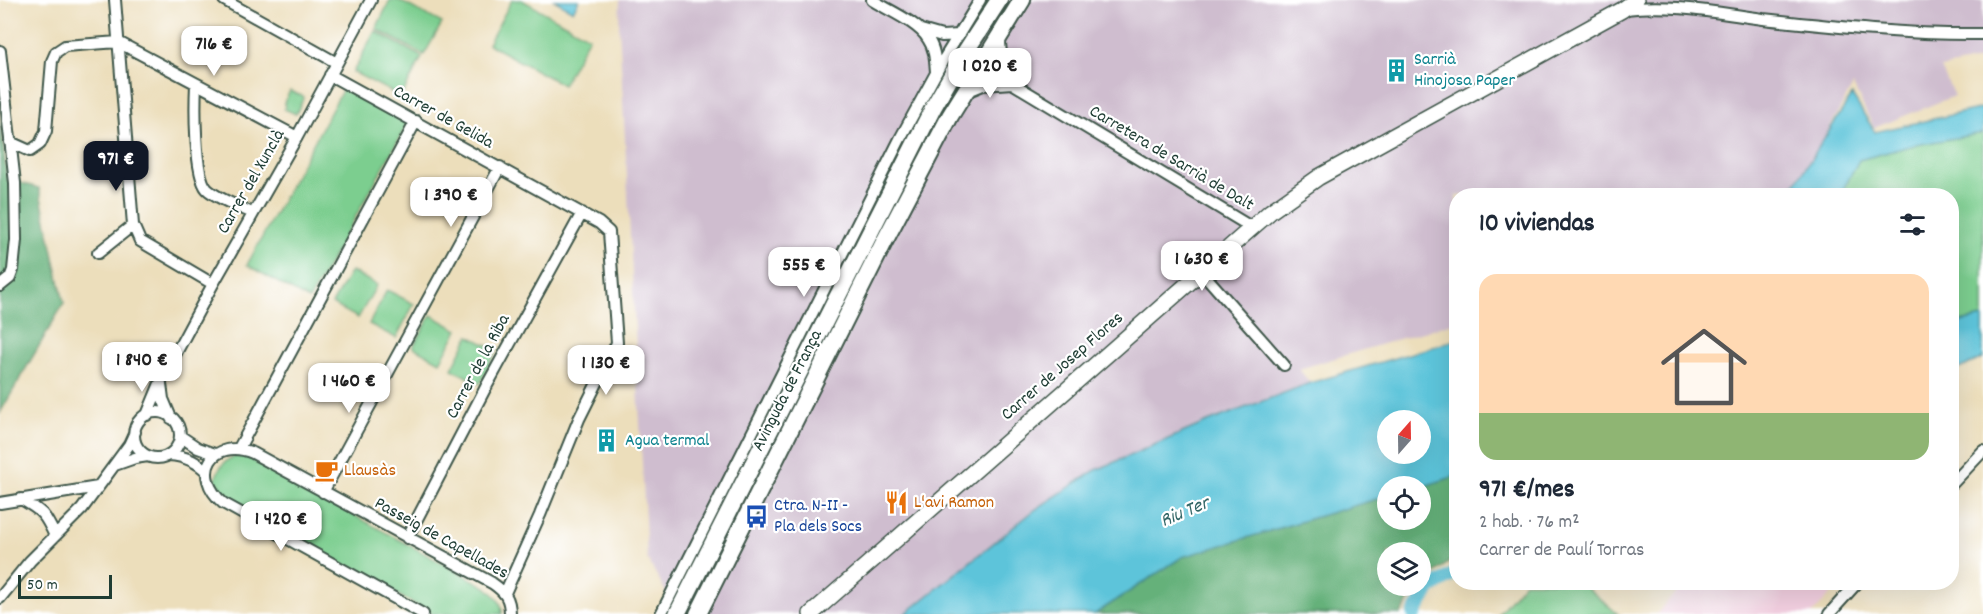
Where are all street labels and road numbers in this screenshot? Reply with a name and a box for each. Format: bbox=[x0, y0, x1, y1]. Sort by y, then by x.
street label: Carrer de Gelida bbox=[388, 80, 498, 156]
street label: Carretera de Sarrià de Dalt bbox=[1084, 100, 1258, 218]
street label: Carrer del Xunclà bbox=[212, 125, 292, 239]
street label: Carrer de Josep Flores bbox=[996, 307, 1130, 427]
street label: Carrer de la Riba bbox=[441, 310, 517, 424]
street label: Avinguda de França bbox=[747, 325, 830, 456]
street label: Passeig de Capellades bbox=[369, 492, 513, 586]

